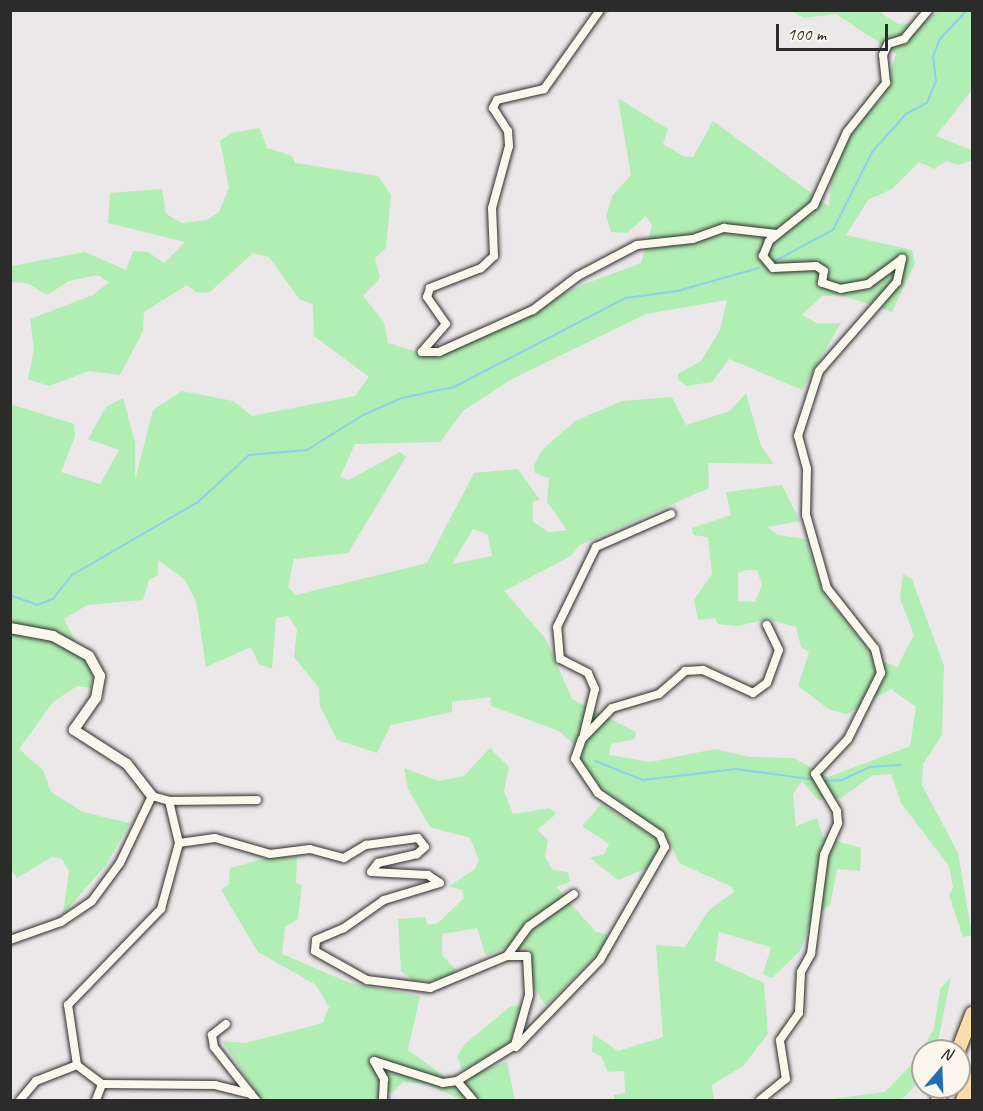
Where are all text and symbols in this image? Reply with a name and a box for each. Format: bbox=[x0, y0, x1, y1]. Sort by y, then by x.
scale bar bbox=[779, 12, 892, 50]
text: 100 m bbox=[787, 23, 826, 45]
north arrow bbox=[911, 1039, 971, 1099]
text: N bbox=[938, 1043, 954, 1065]

